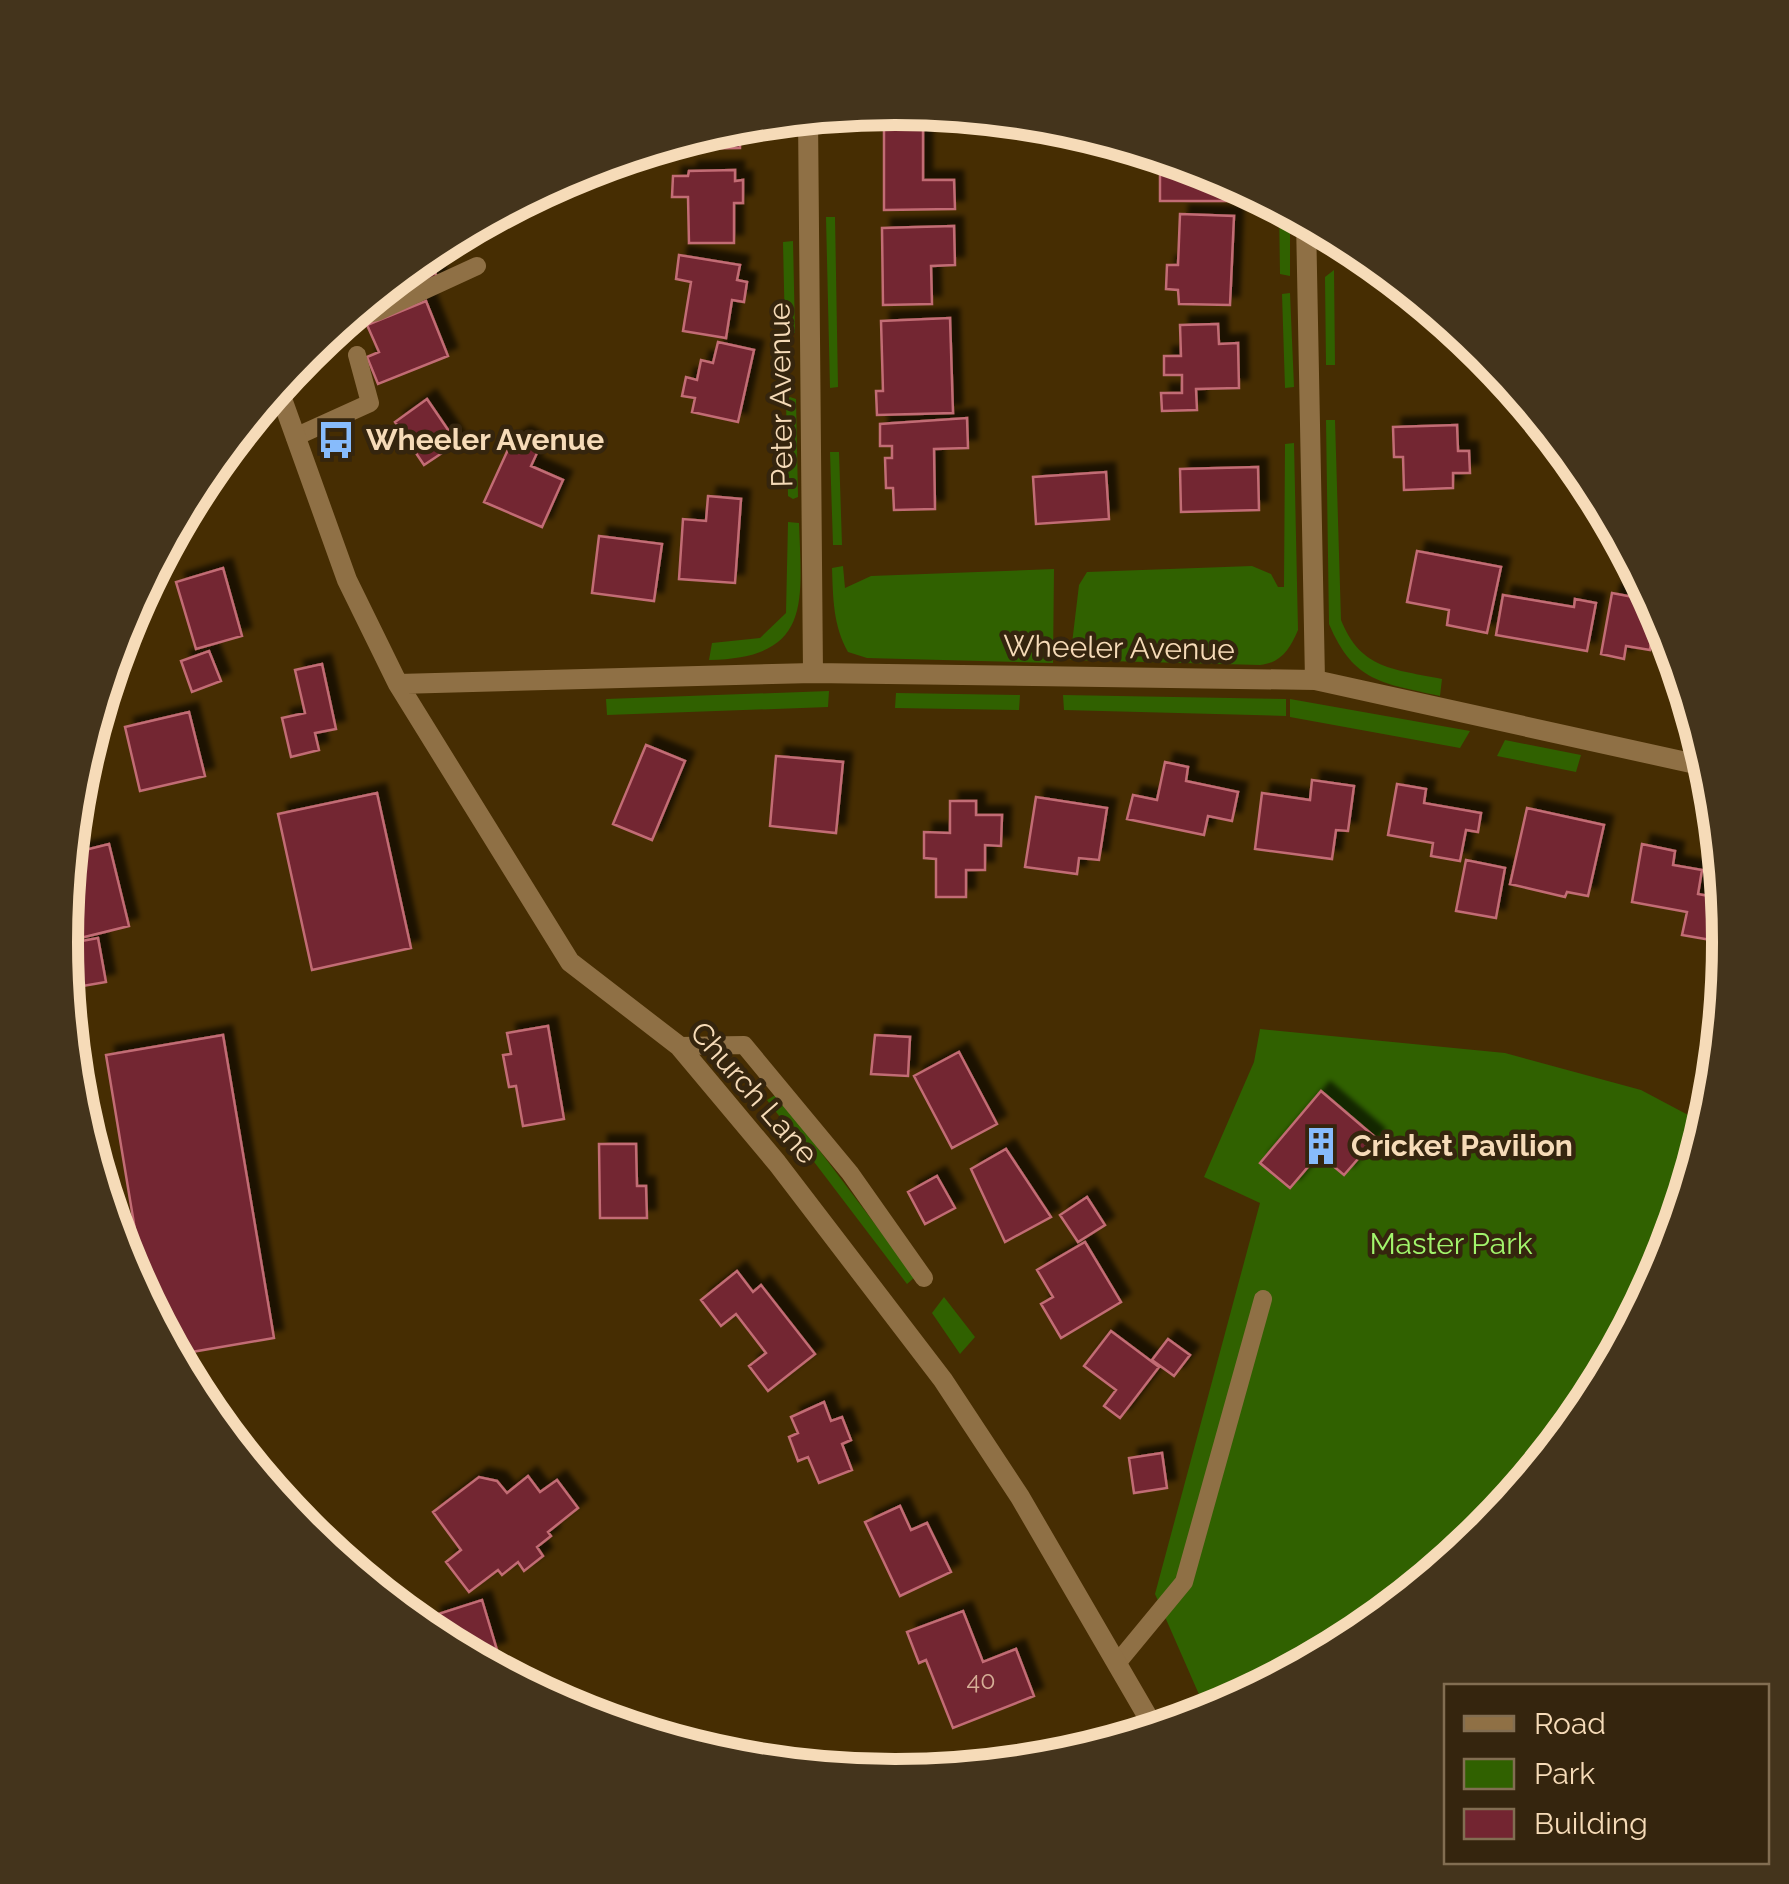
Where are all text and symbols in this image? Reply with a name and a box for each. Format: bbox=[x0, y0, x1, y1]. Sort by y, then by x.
street label: Peter Avenue bbox=[761, 302, 800, 488]
bus stop icon: Wheeler Avenue bbox=[315, 419, 357, 461]
place label: Wheeler Avenue bbox=[366, 422, 604, 457]
street label: Wheeler Avenue bbox=[1003, 628, 1235, 667]
street label: Church Lane bbox=[683, 1015, 825, 1171]
building icon: Cricket Pavilion bbox=[1300, 1125, 1342, 1167]
place label: Cricket Pavilion bbox=[1351, 1128, 1573, 1163]
park label: Master Park bbox=[1369, 1226, 1533, 1261]
house number: 40 bbox=[967, 1665, 995, 1695]
legend bbox=[1444, 1684, 1769, 1864]
text: Road bbox=[1534, 1706, 1606, 1741]
text: Park bbox=[1534, 1756, 1595, 1791]
text: Building bbox=[1534, 1806, 1648, 1841]

